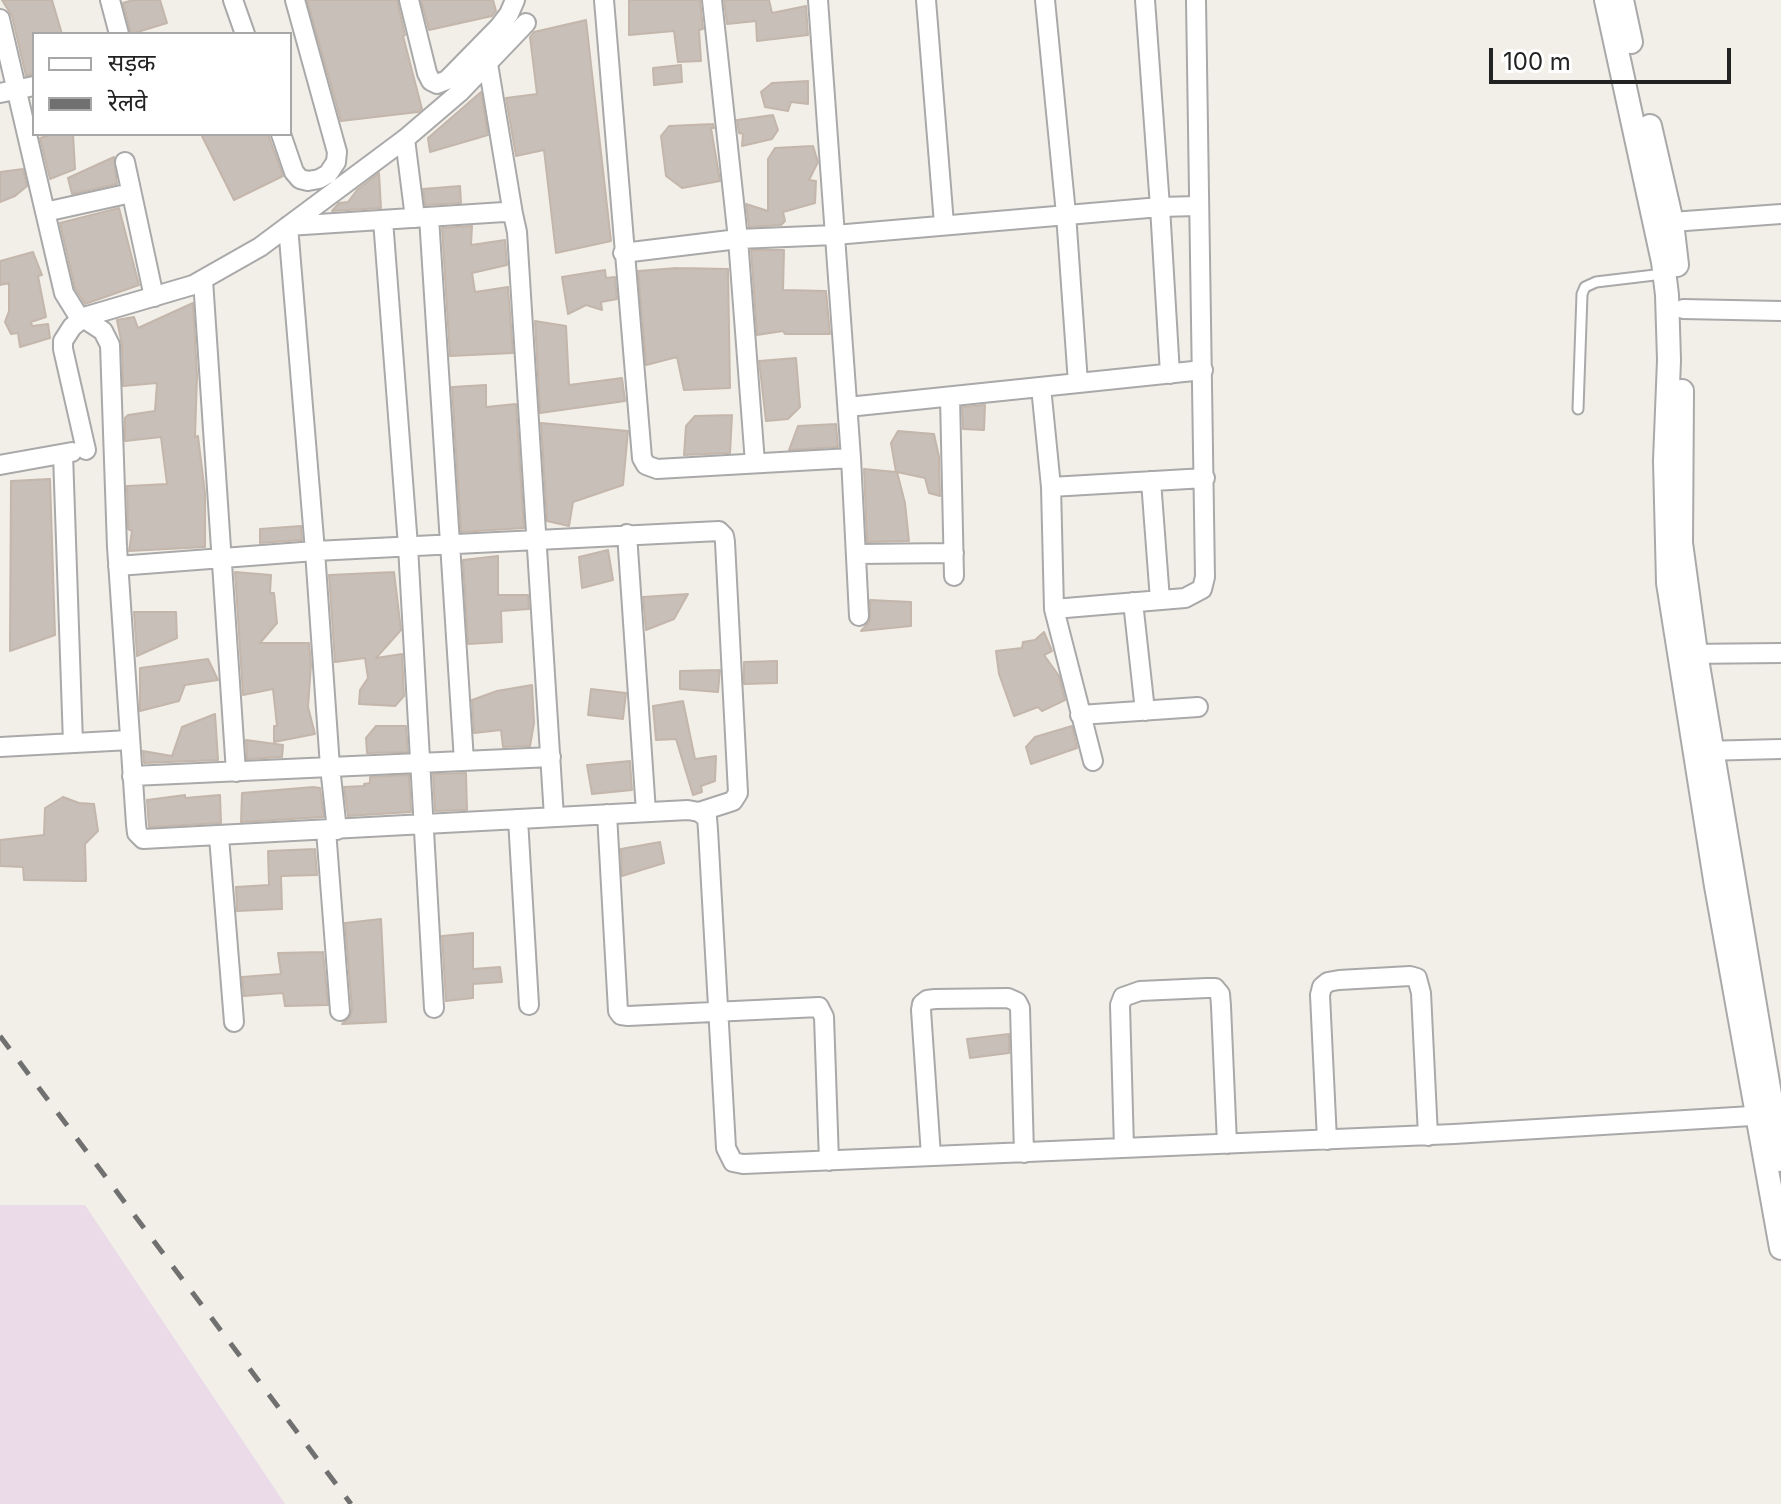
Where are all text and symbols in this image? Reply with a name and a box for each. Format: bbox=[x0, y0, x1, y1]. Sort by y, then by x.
legend bbox=[32, 32, 292, 136]
scale bar bbox=[1493, 32, 1735, 82]
text: 100 m bbox=[1503, 47, 1571, 76]
text: सड़क bbox=[108, 48, 156, 77]
text: रेलवे bbox=[108, 88, 147, 117]

